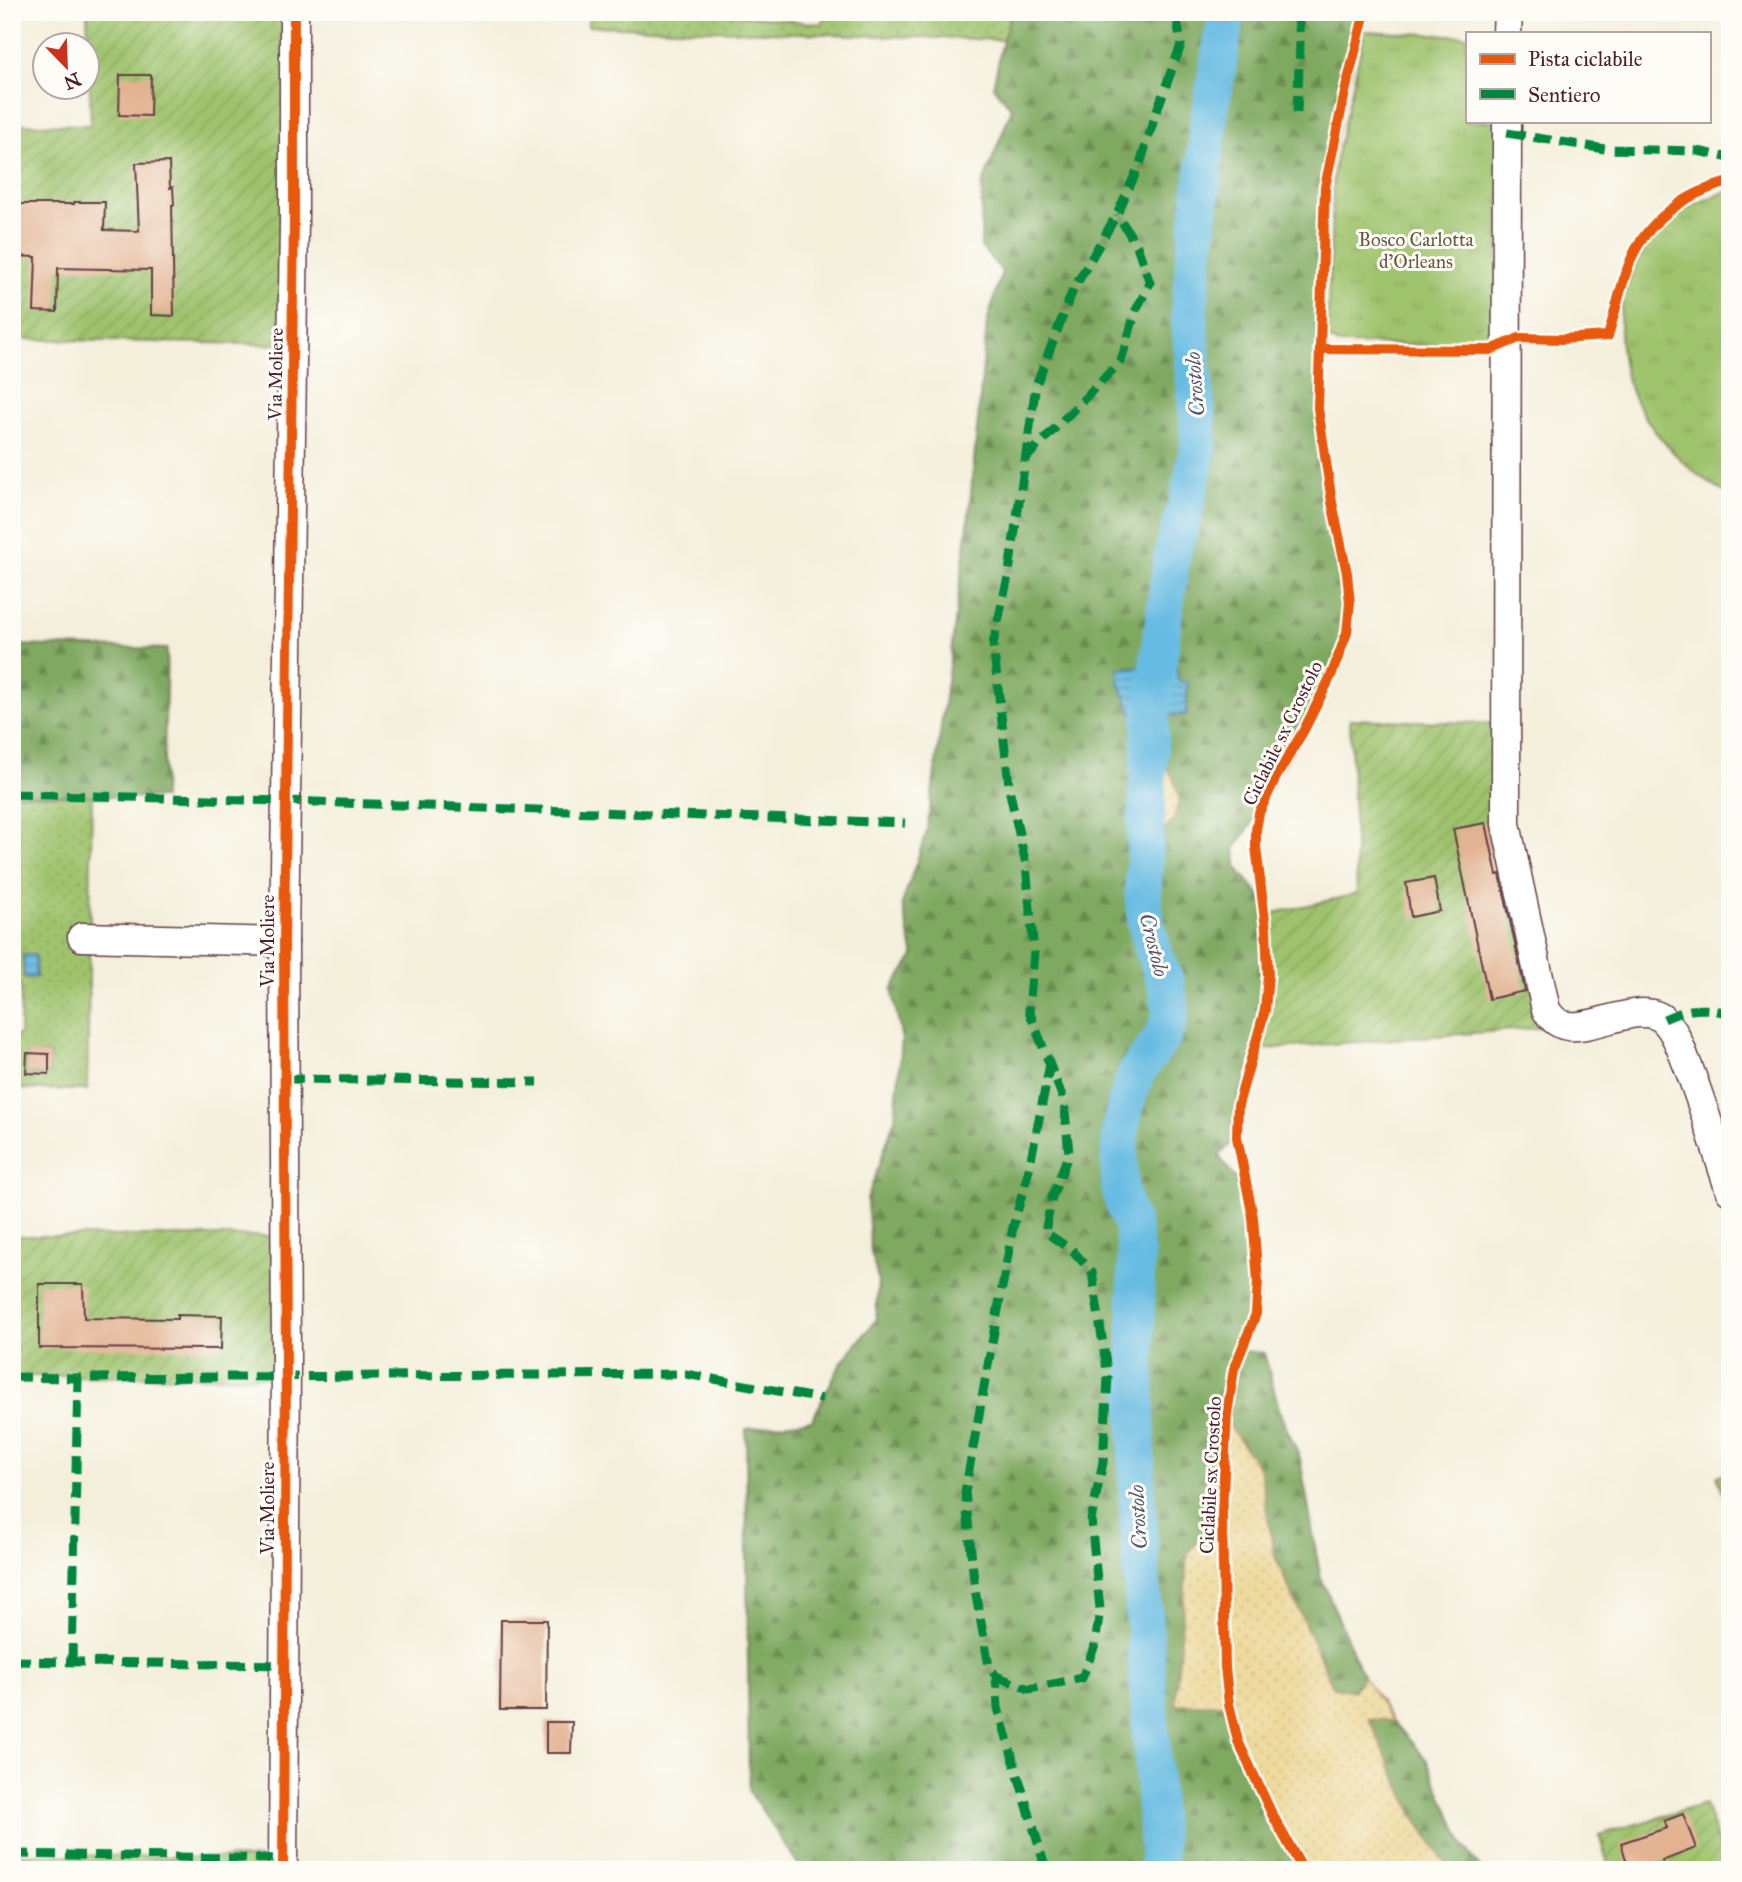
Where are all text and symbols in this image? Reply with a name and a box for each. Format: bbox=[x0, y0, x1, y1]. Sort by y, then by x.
north arrow bbox=[32, 32, 102, 102]
legend bbox=[1466, 32, 1710, 122]
text: Pista ciclabile bbox=[1528, 46, 1643, 72]
text: N bbox=[61, 67, 84, 95]
text: Sentiero bbox=[1528, 82, 1601, 108]
park label: Bosco Carlotta d'Orleans bbox=[1358, 228, 1475, 273]
street label: Via Moliere bbox=[263, 327, 288, 422]
water label: Crostolo bbox=[1180, 351, 1210, 417]
street label: Ciclabile sx Crostolo bbox=[1237, 657, 1328, 809]
street label: Via Moliere bbox=[256, 895, 279, 988]
water label: Crostolo bbox=[1134, 910, 1174, 980]
street label: Ciclabile sx Crostolo bbox=[1195, 1395, 1226, 1555]
street label: Via Moliere bbox=[256, 1462, 279, 1555]
water label: Crostolo bbox=[1123, 1484, 1153, 1550]

